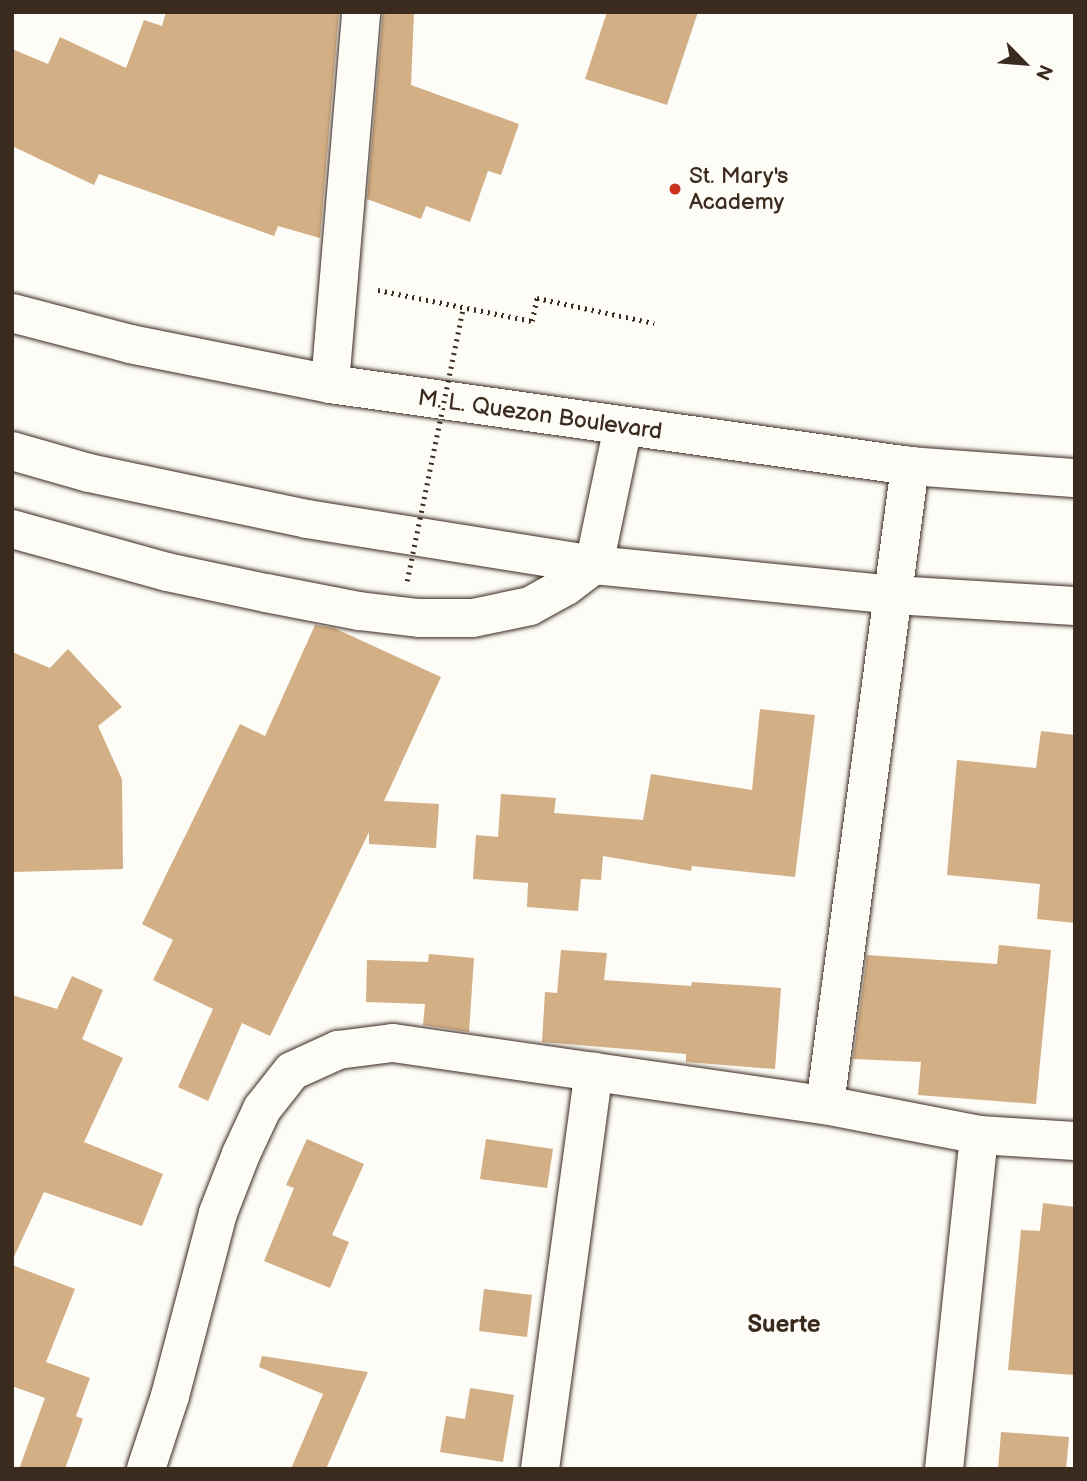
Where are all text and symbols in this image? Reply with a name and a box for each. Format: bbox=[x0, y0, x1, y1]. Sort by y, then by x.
north arrow bbox=[989, 28, 1059, 98]
text: N bbox=[1030, 61, 1057, 83]
place label: St. Mary's Academy bbox=[689, 162, 788, 216]
marker: St. Mary's Academy bbox=[667, 181, 683, 197]
street label: M. L. Quezon Boulevard bbox=[416, 384, 664, 446]
district label: Suerte bbox=[747, 1311, 821, 1339]

